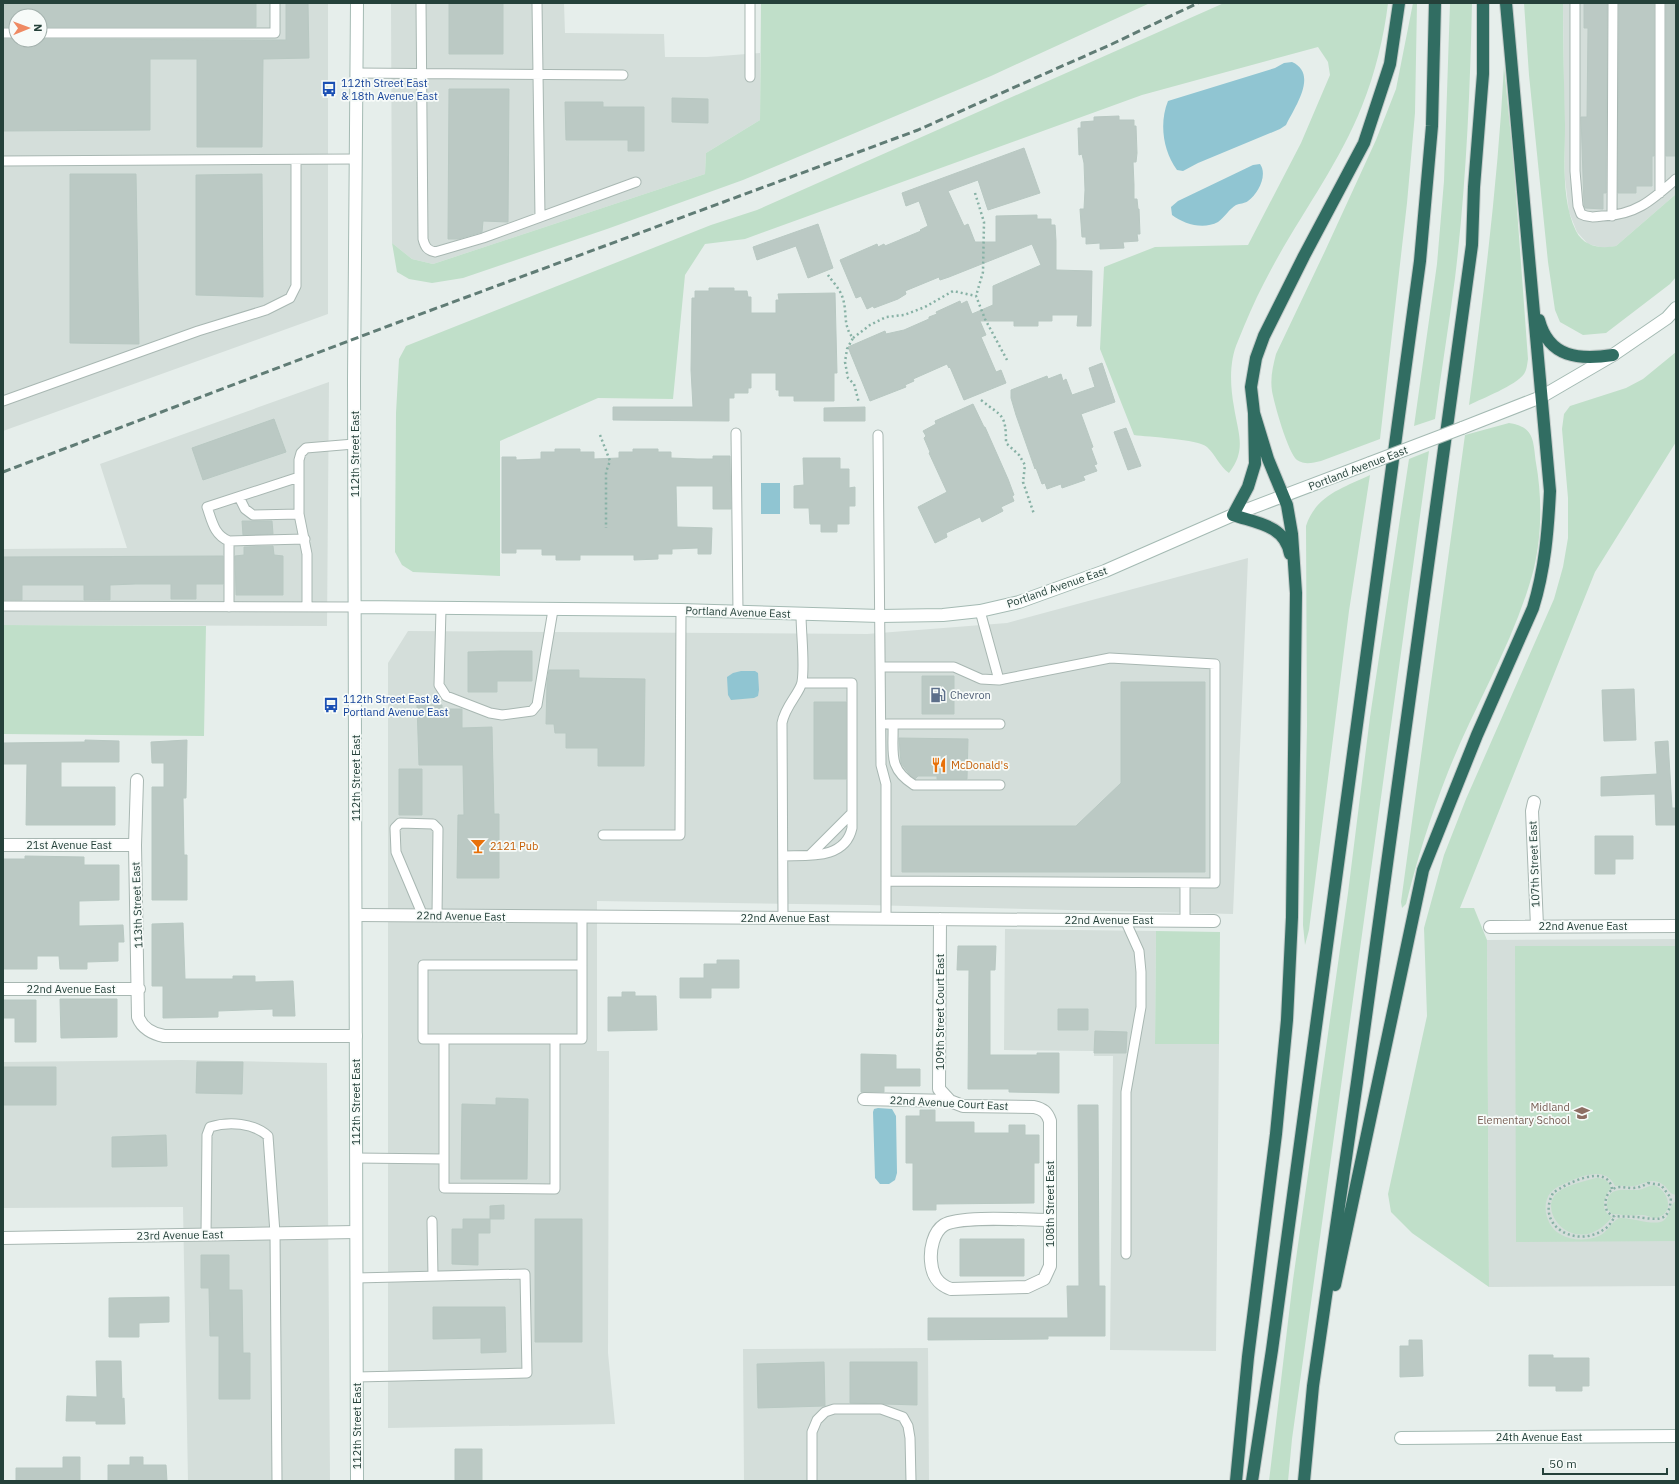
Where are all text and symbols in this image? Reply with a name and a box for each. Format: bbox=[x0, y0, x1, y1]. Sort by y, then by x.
north arrow bbox=[8, 8, 48, 48]
text: N bbox=[31, 24, 45, 32]
place label: 112th Street East & 18th Avenue East bbox=[341, 76, 438, 103]
bus stop icon: 112th Street East & 18th Avenue East bbox=[320, 80, 338, 98]
street label: 112th Street East bbox=[348, 411, 362, 497]
street label: Portland Avenue East bbox=[1306, 443, 1410, 493]
street label: Portland Avenue East bbox=[1005, 563, 1109, 611]
street label: Portland Avenue East bbox=[685, 603, 791, 621]
fuel station icon: Chevron bbox=[929, 686, 947, 704]
place label: Chevron bbox=[950, 688, 991, 702]
place label: 112th Street East & Portland Avenue East bbox=[343, 692, 449, 719]
bus stop icon: 112th Street East & Portland Avenue East bbox=[322, 696, 340, 714]
street label: 112th Street East bbox=[349, 735, 363, 821]
restaurant icon: McDonald's bbox=[930, 756, 948, 774]
place label: McDonald's bbox=[951, 758, 1009, 772]
street label: 107th Street East bbox=[1525, 820, 1543, 908]
bar icon: 2121 Pub bbox=[469, 837, 487, 855]
street label: 21st Avenue East bbox=[26, 838, 112, 852]
place label: 2121 Pub bbox=[490, 839, 538, 853]
street label: 113th Street East bbox=[128, 861, 146, 949]
street label: 22nd Avenue East bbox=[416, 908, 506, 924]
street label: 22nd Avenue East bbox=[740, 911, 830, 925]
street label: 22nd Avenue East bbox=[1064, 913, 1154, 927]
street label: 22nd Avenue East bbox=[1538, 919, 1628, 933]
street label: 109th Street Court East bbox=[933, 954, 947, 1070]
street label: 22nd Avenue East bbox=[26, 982, 116, 996]
street label: 112th Street East bbox=[349, 1059, 363, 1145]
street label: 22nd Avenue Court East bbox=[889, 1093, 1009, 1113]
place label: Midland Elementary School bbox=[1477, 1100, 1570, 1127]
school or university icon: Midland Elementary School bbox=[1573, 1104, 1591, 1122]
street label: 108th Street East bbox=[1043, 1161, 1057, 1247]
street label: 23rd Avenue East bbox=[136, 1227, 224, 1243]
street label: 112th Street East bbox=[350, 1383, 364, 1469]
street label: 24th Avenue East bbox=[1496, 1430, 1582, 1444]
scale bar bbox=[1543, 1450, 1667, 1476]
text: 50 m bbox=[1549, 1456, 1577, 1471]

